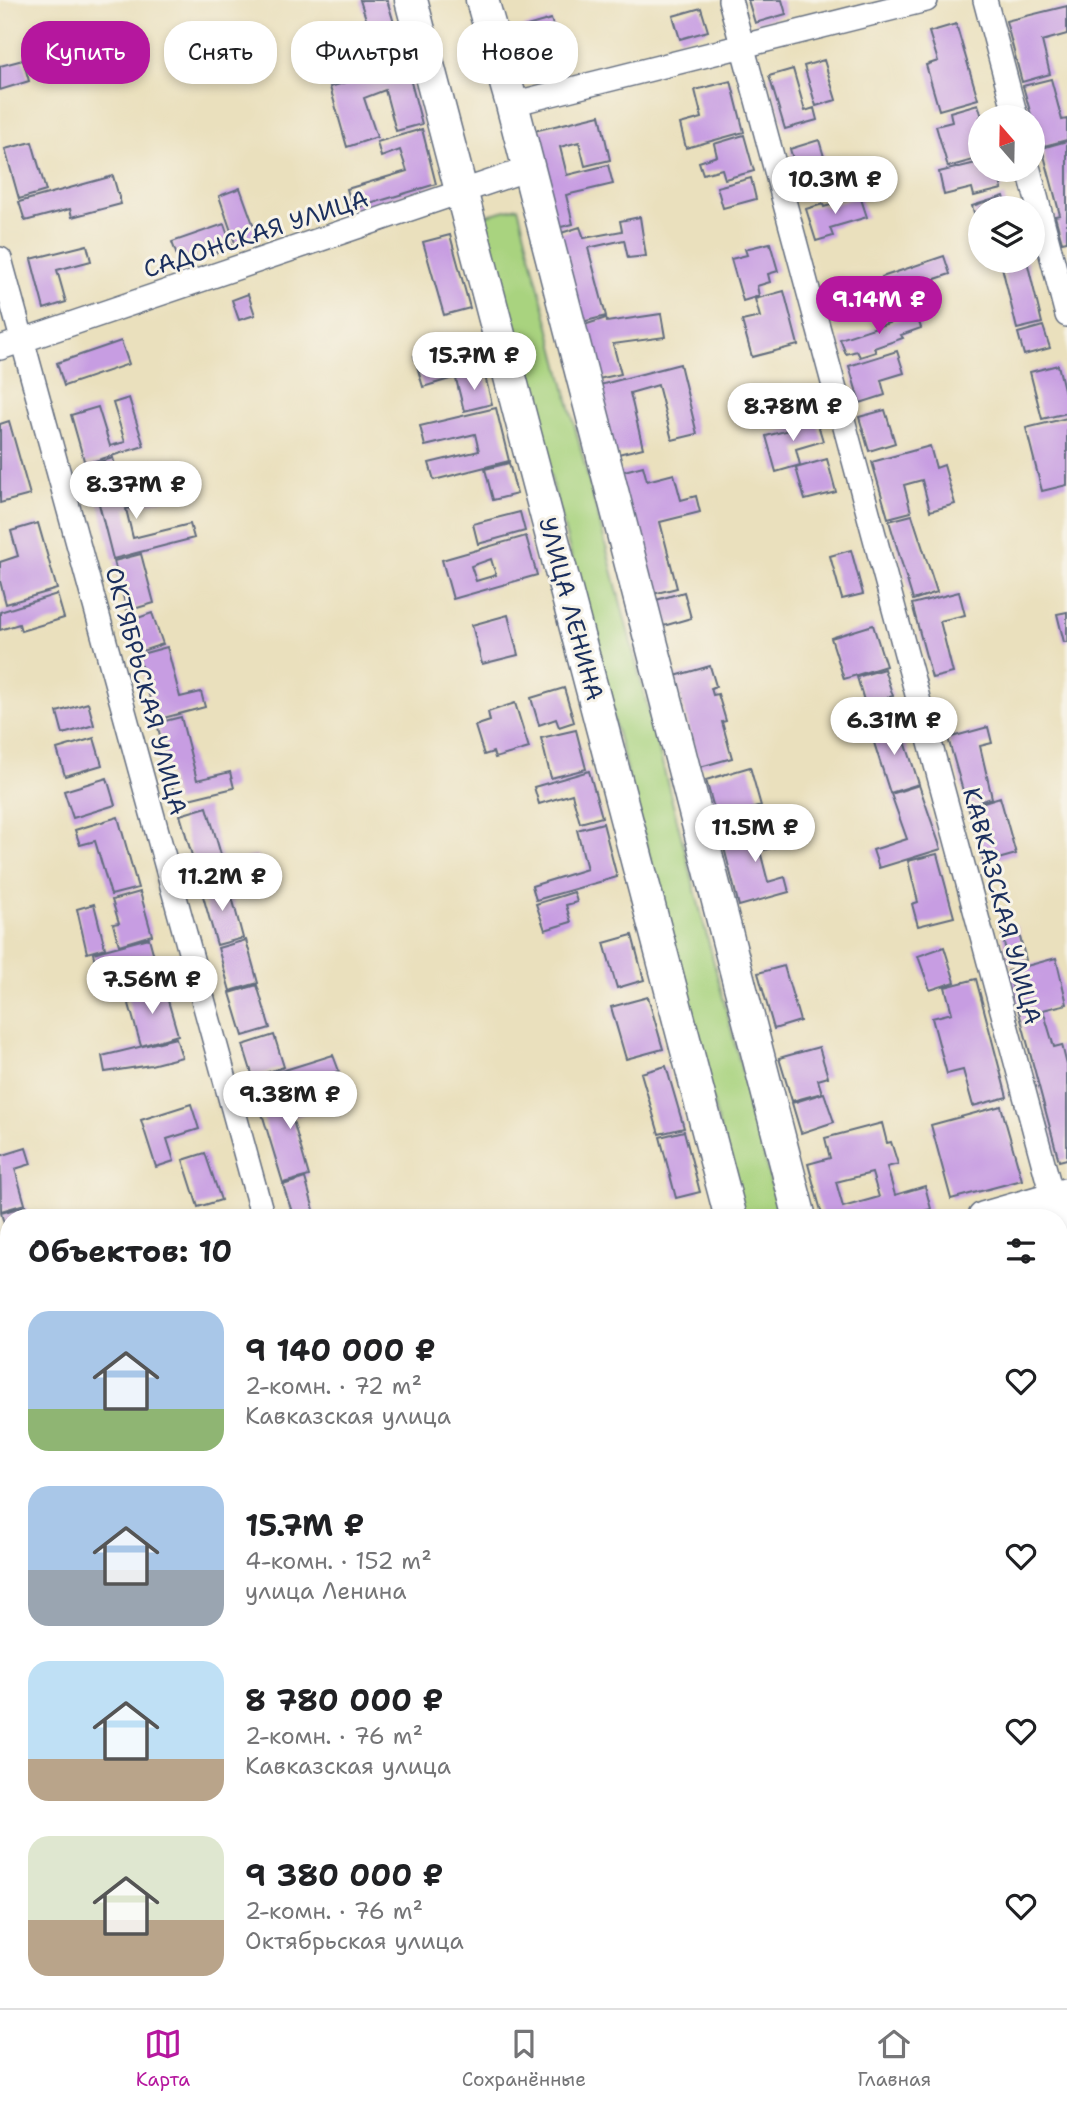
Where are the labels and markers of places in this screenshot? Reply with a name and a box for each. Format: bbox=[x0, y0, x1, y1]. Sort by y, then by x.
pin: 10.3M ₽ bbox=[770, 156, 900, 216]
pin: 9.14M ₽ bbox=[814, 276, 944, 336]
pin: 15.7M ₽ bbox=[409, 332, 539, 392]
pin: 8.78M ₽ bbox=[728, 384, 858, 443]
pin: 8.37M ₽ bbox=[71, 462, 201, 521]
pin: 6.31M ₽ bbox=[829, 698, 959, 757]
pin: 11.5M ₽ bbox=[690, 804, 820, 864]
pin: 11.2M ₽ bbox=[157, 853, 287, 913]
pin: 7.56M ₽ bbox=[87, 956, 217, 1016]
pin: 9.38M ₽ bbox=[225, 1072, 355, 1131]

